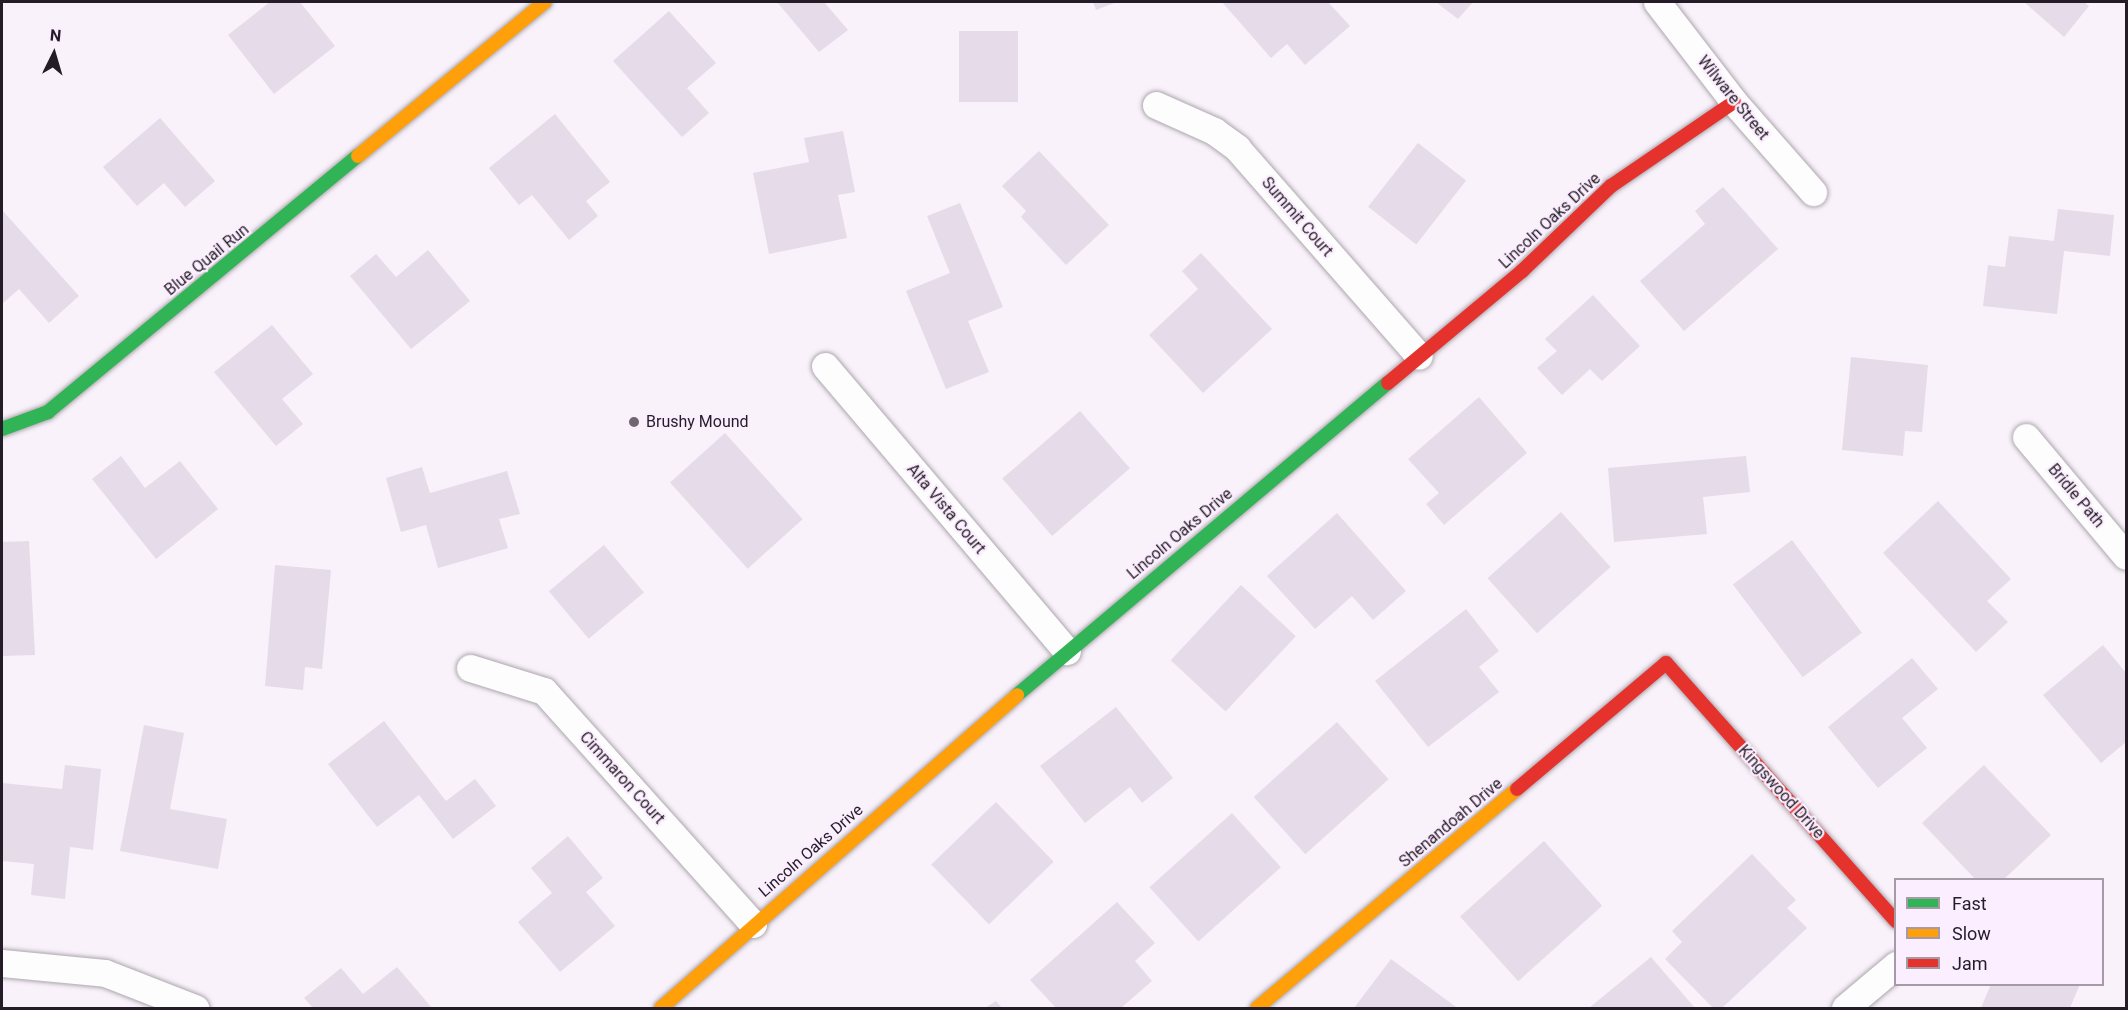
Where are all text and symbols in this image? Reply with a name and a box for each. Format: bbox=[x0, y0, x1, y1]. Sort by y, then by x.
north arrow bbox=[24, 24, 84, 84]
text: N bbox=[49, 26, 62, 46]
street label: Wilware Street bbox=[1693, 52, 1773, 144]
street label: Lincoln Oaks Drive bbox=[1495, 169, 1605, 273]
street label: Summit Court bbox=[1257, 173, 1337, 261]
street label: Blue Quail Run bbox=[161, 220, 253, 300]
place label: Brushy Mound bbox=[646, 412, 749, 432]
marker: Brushy Mound bbox=[627, 415, 641, 429]
street label: Alta Vista Court bbox=[903, 460, 989, 558]
street label: Bridle Path bbox=[2044, 460, 2108, 532]
street label: Lincoln Oaks Drive bbox=[1123, 484, 1237, 584]
street label: Cimmaron Court bbox=[575, 728, 669, 828]
street label: Kingswood Drive bbox=[1734, 741, 1828, 843]
street label: Shenandoah Drive bbox=[1396, 774, 1506, 872]
street label: Lincoln Oaks Drive bbox=[755, 801, 867, 901]
legend bbox=[1894, 878, 2104, 986]
text: Fast bbox=[1952, 893, 1987, 914]
text: Slow bbox=[1952, 923, 1991, 944]
text: Jam bbox=[1952, 953, 1988, 974]

